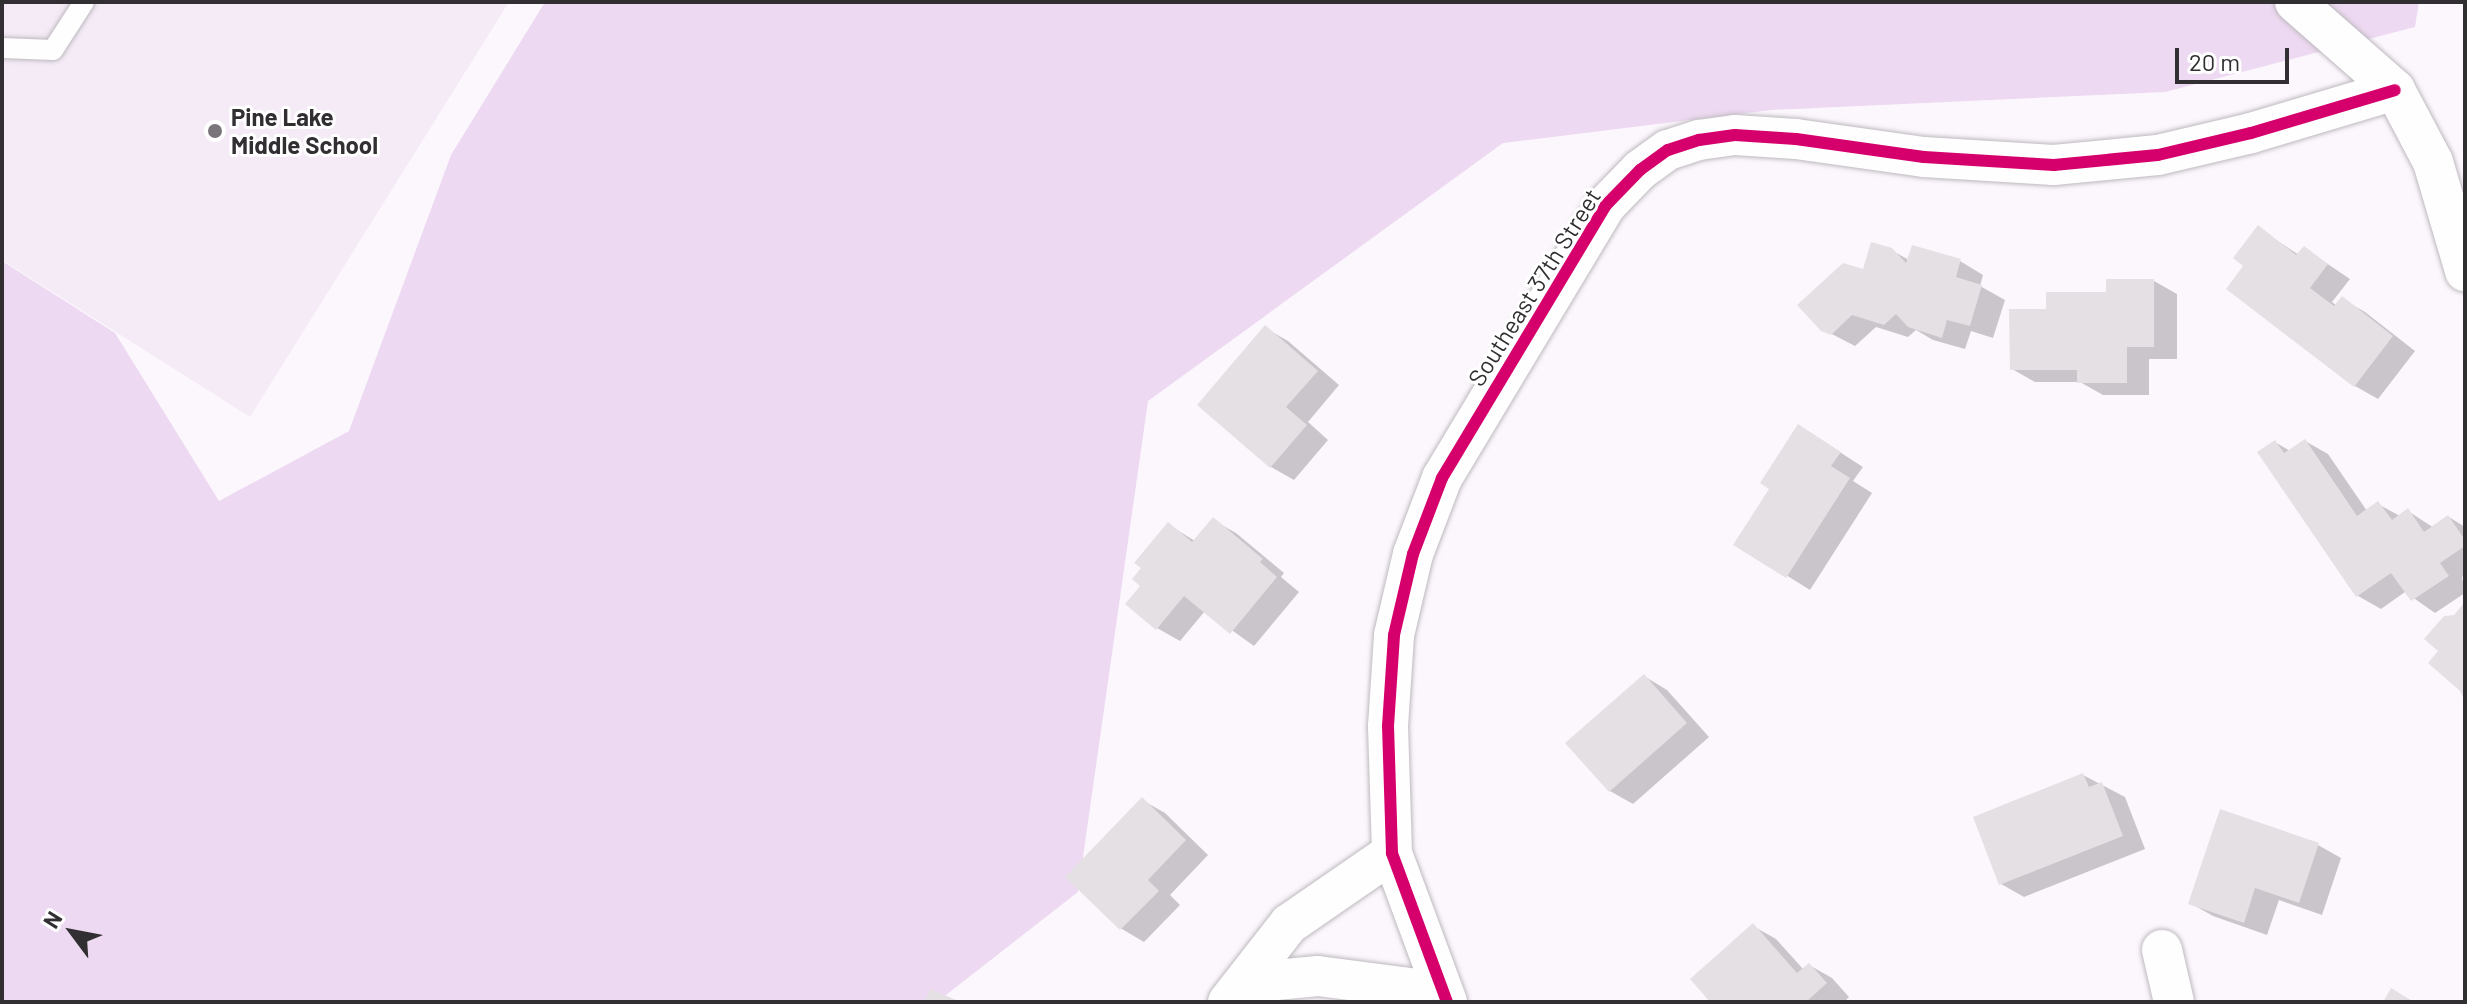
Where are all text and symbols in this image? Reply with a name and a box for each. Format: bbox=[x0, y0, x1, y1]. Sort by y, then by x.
scale bar bbox=[2179, 32, 2293, 82]
text: 20 m bbox=[2189, 47, 2240, 76]
place label: Pine Lake Middle School bbox=[231, 103, 378, 159]
marker: Pine Lake Middle School bbox=[206, 122, 224, 140]
street label: Southeast 37th Street bbox=[1462, 183, 1606, 391]
north arrow bbox=[32, 892, 112, 972]
text: N bbox=[37, 906, 67, 932]

